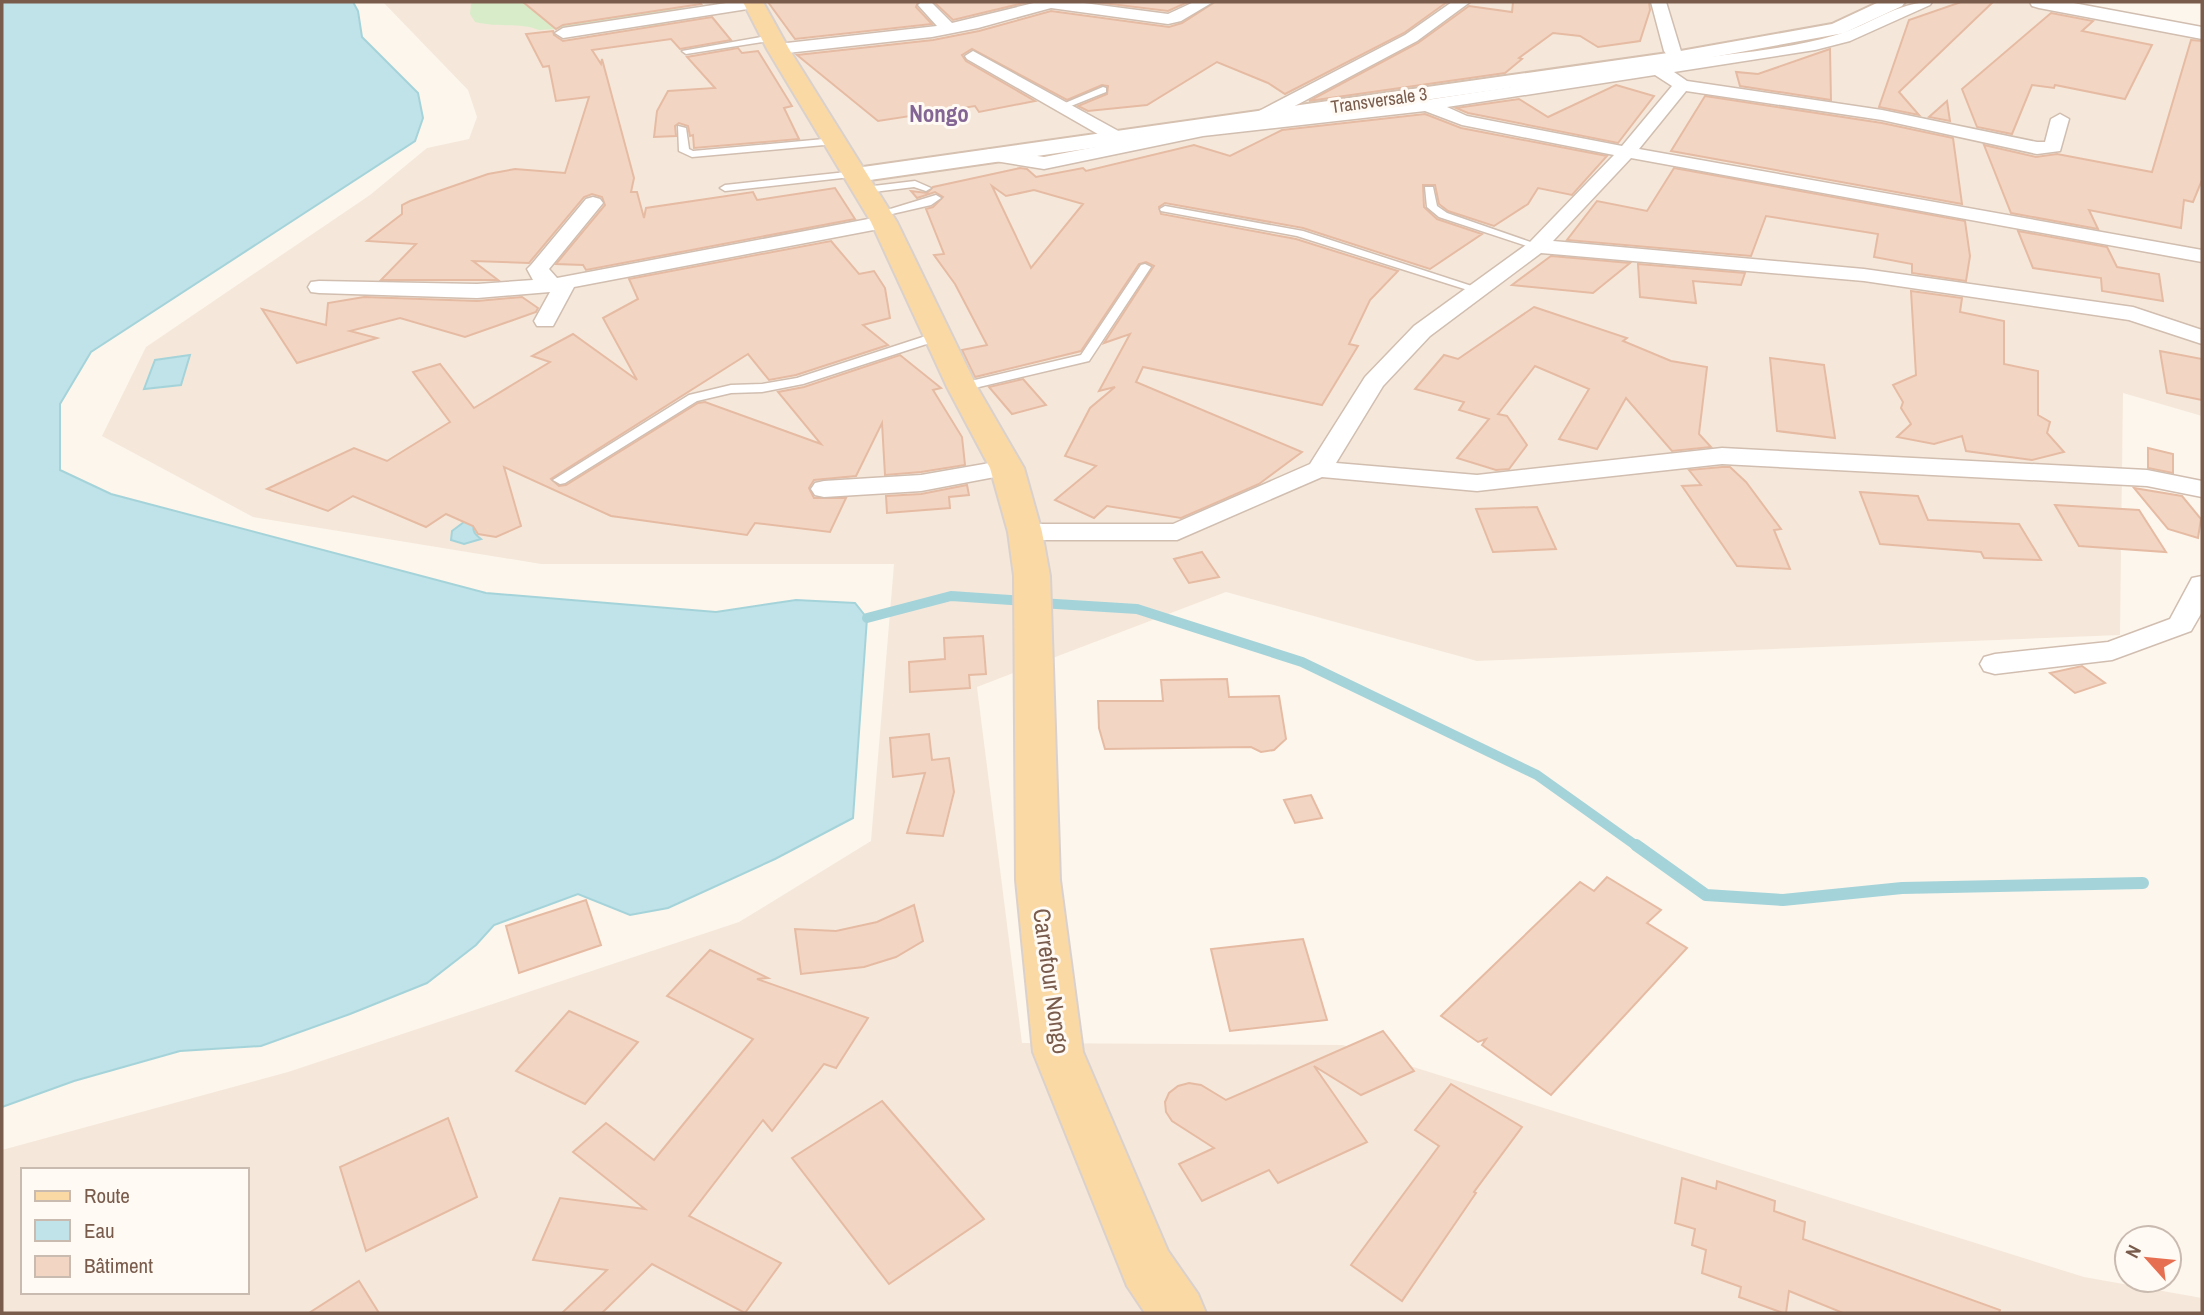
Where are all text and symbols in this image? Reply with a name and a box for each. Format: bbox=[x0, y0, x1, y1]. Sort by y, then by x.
street label: Transversale 3 bbox=[1329, 81, 1429, 119]
district label: Nongo bbox=[909, 98, 969, 129]
street label: Carrefour Nongo bbox=[1026, 906, 1078, 1056]
legend bbox=[21, 1168, 248, 1294]
text: Route bbox=[84, 1181, 130, 1210]
text: Eau bbox=[84, 1216, 115, 1245]
north arrow bbox=[2113, 1224, 2183, 1294]
text: N bbox=[2119, 1240, 2147, 1262]
text: Bâtiment bbox=[84, 1251, 153, 1280]

